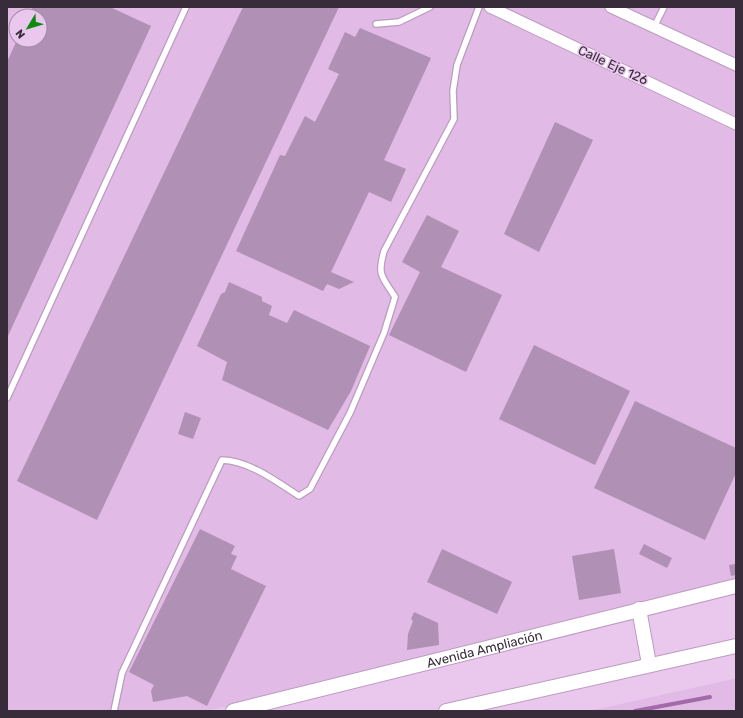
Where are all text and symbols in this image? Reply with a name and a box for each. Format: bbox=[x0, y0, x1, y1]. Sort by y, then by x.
north arrow bbox=[8, 8, 48, 48]
text: N bbox=[13, 27, 28, 41]
street label: Calle Eje 126 bbox=[576, 42, 650, 88]
street label: Avenida Ampliación bbox=[425, 627, 544, 670]

